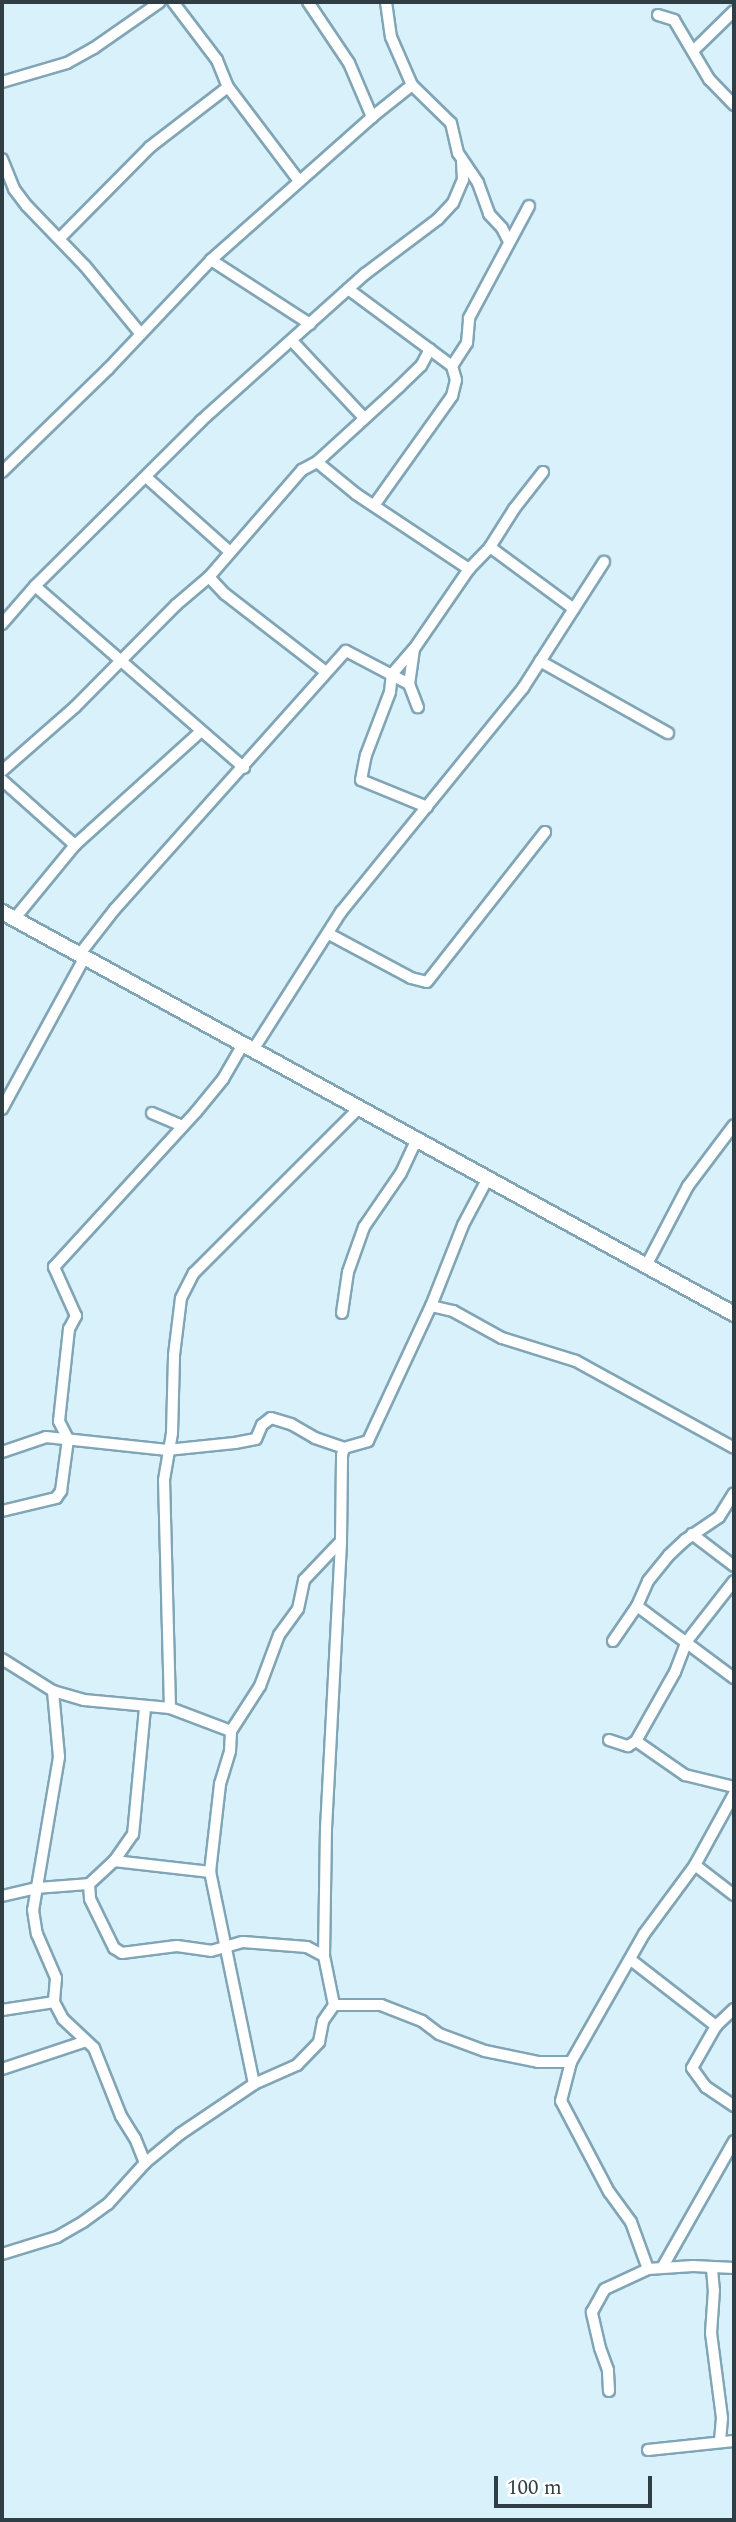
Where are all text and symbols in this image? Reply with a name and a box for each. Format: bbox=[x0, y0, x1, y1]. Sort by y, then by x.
scale bar bbox=[498, 2462, 656, 2506]
text: 100 m bbox=[507, 2472, 562, 2504]

